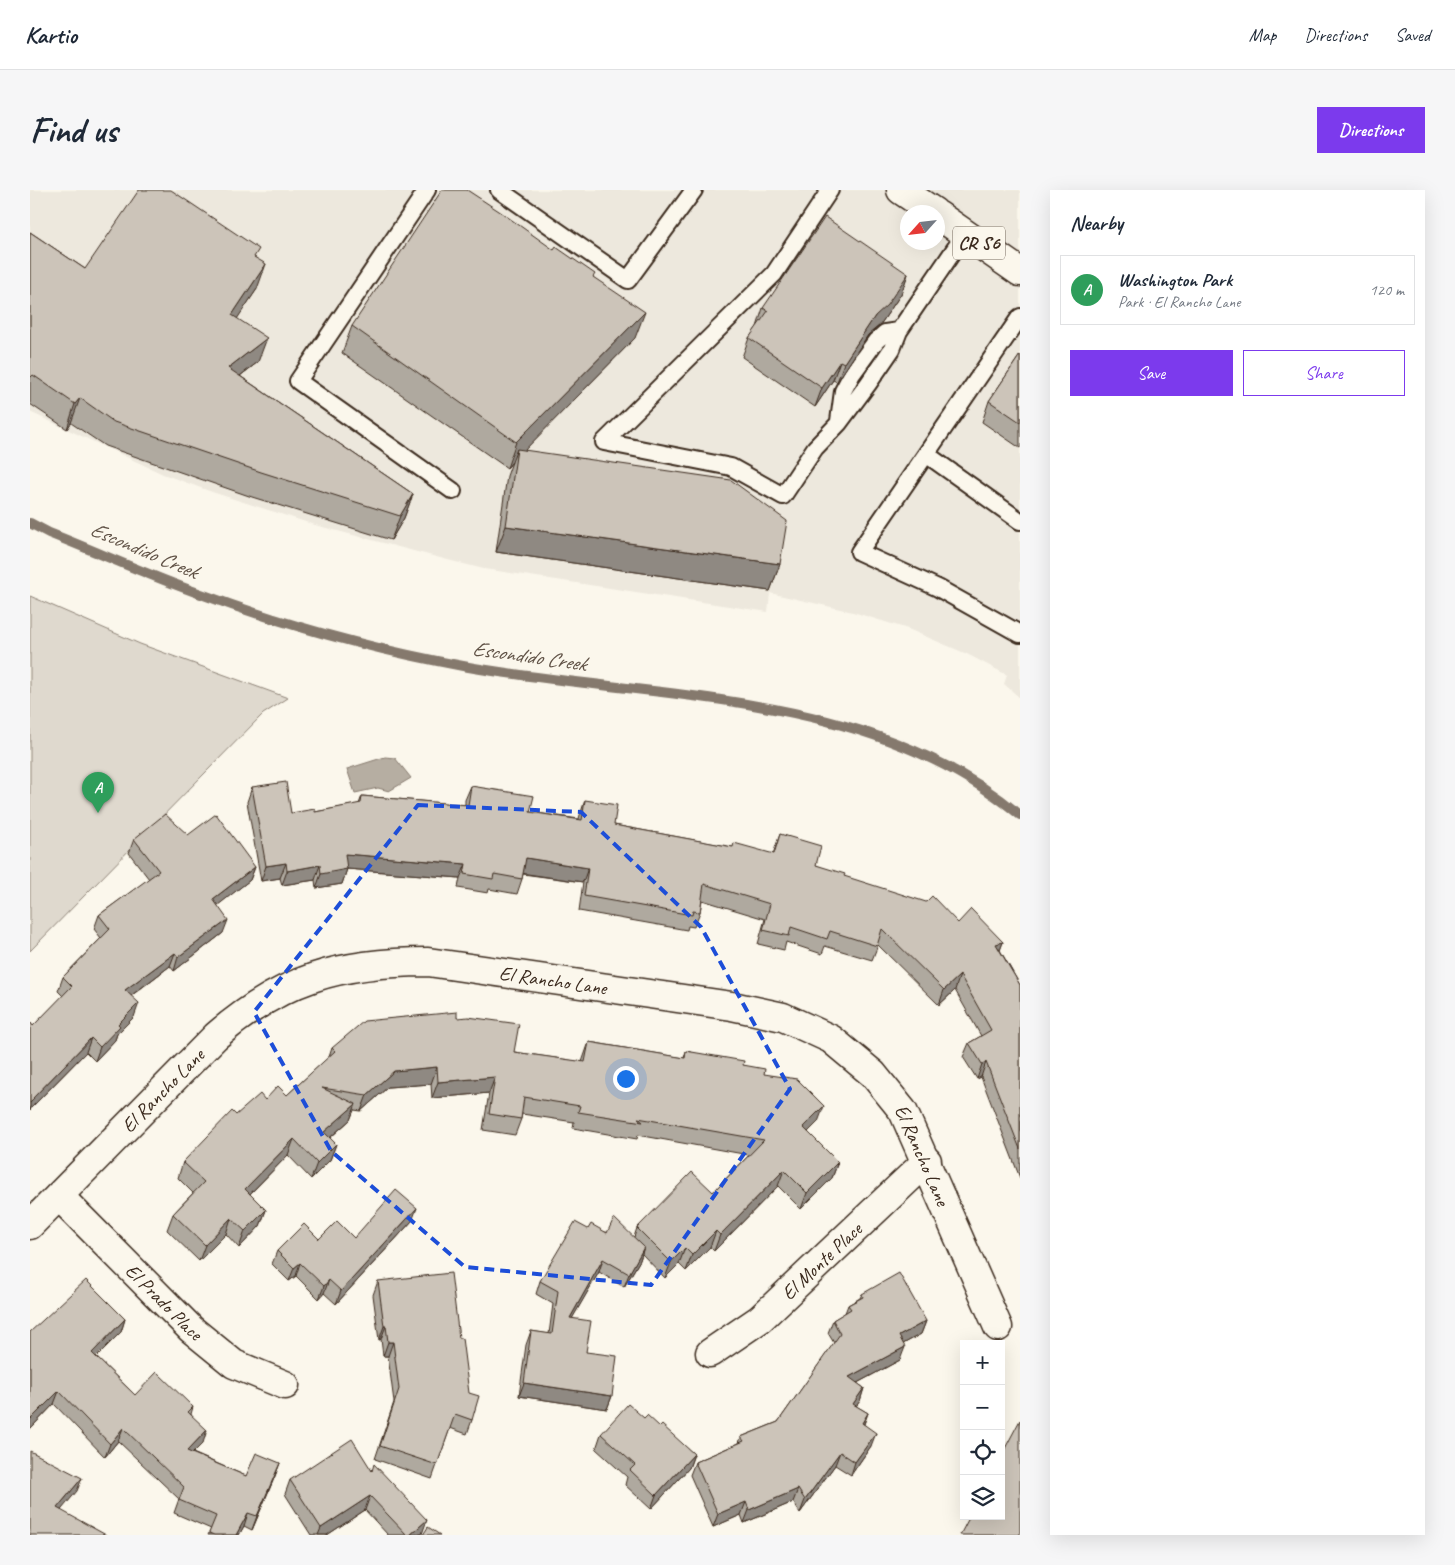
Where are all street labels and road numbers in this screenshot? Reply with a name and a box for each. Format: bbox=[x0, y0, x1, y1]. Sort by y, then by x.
road number: CR S6 bbox=[953, 226, 1005, 260]
street label: El Rancho Lane bbox=[498, 960, 610, 1000]
street label: El Rancho Lane bbox=[116, 1042, 210, 1138]
street label: El Rancho Lane bbox=[889, 1098, 956, 1211]
street label: El Monte Place bbox=[776, 1216, 868, 1305]
street label: El Prado Place bbox=[120, 1258, 208, 1346]

